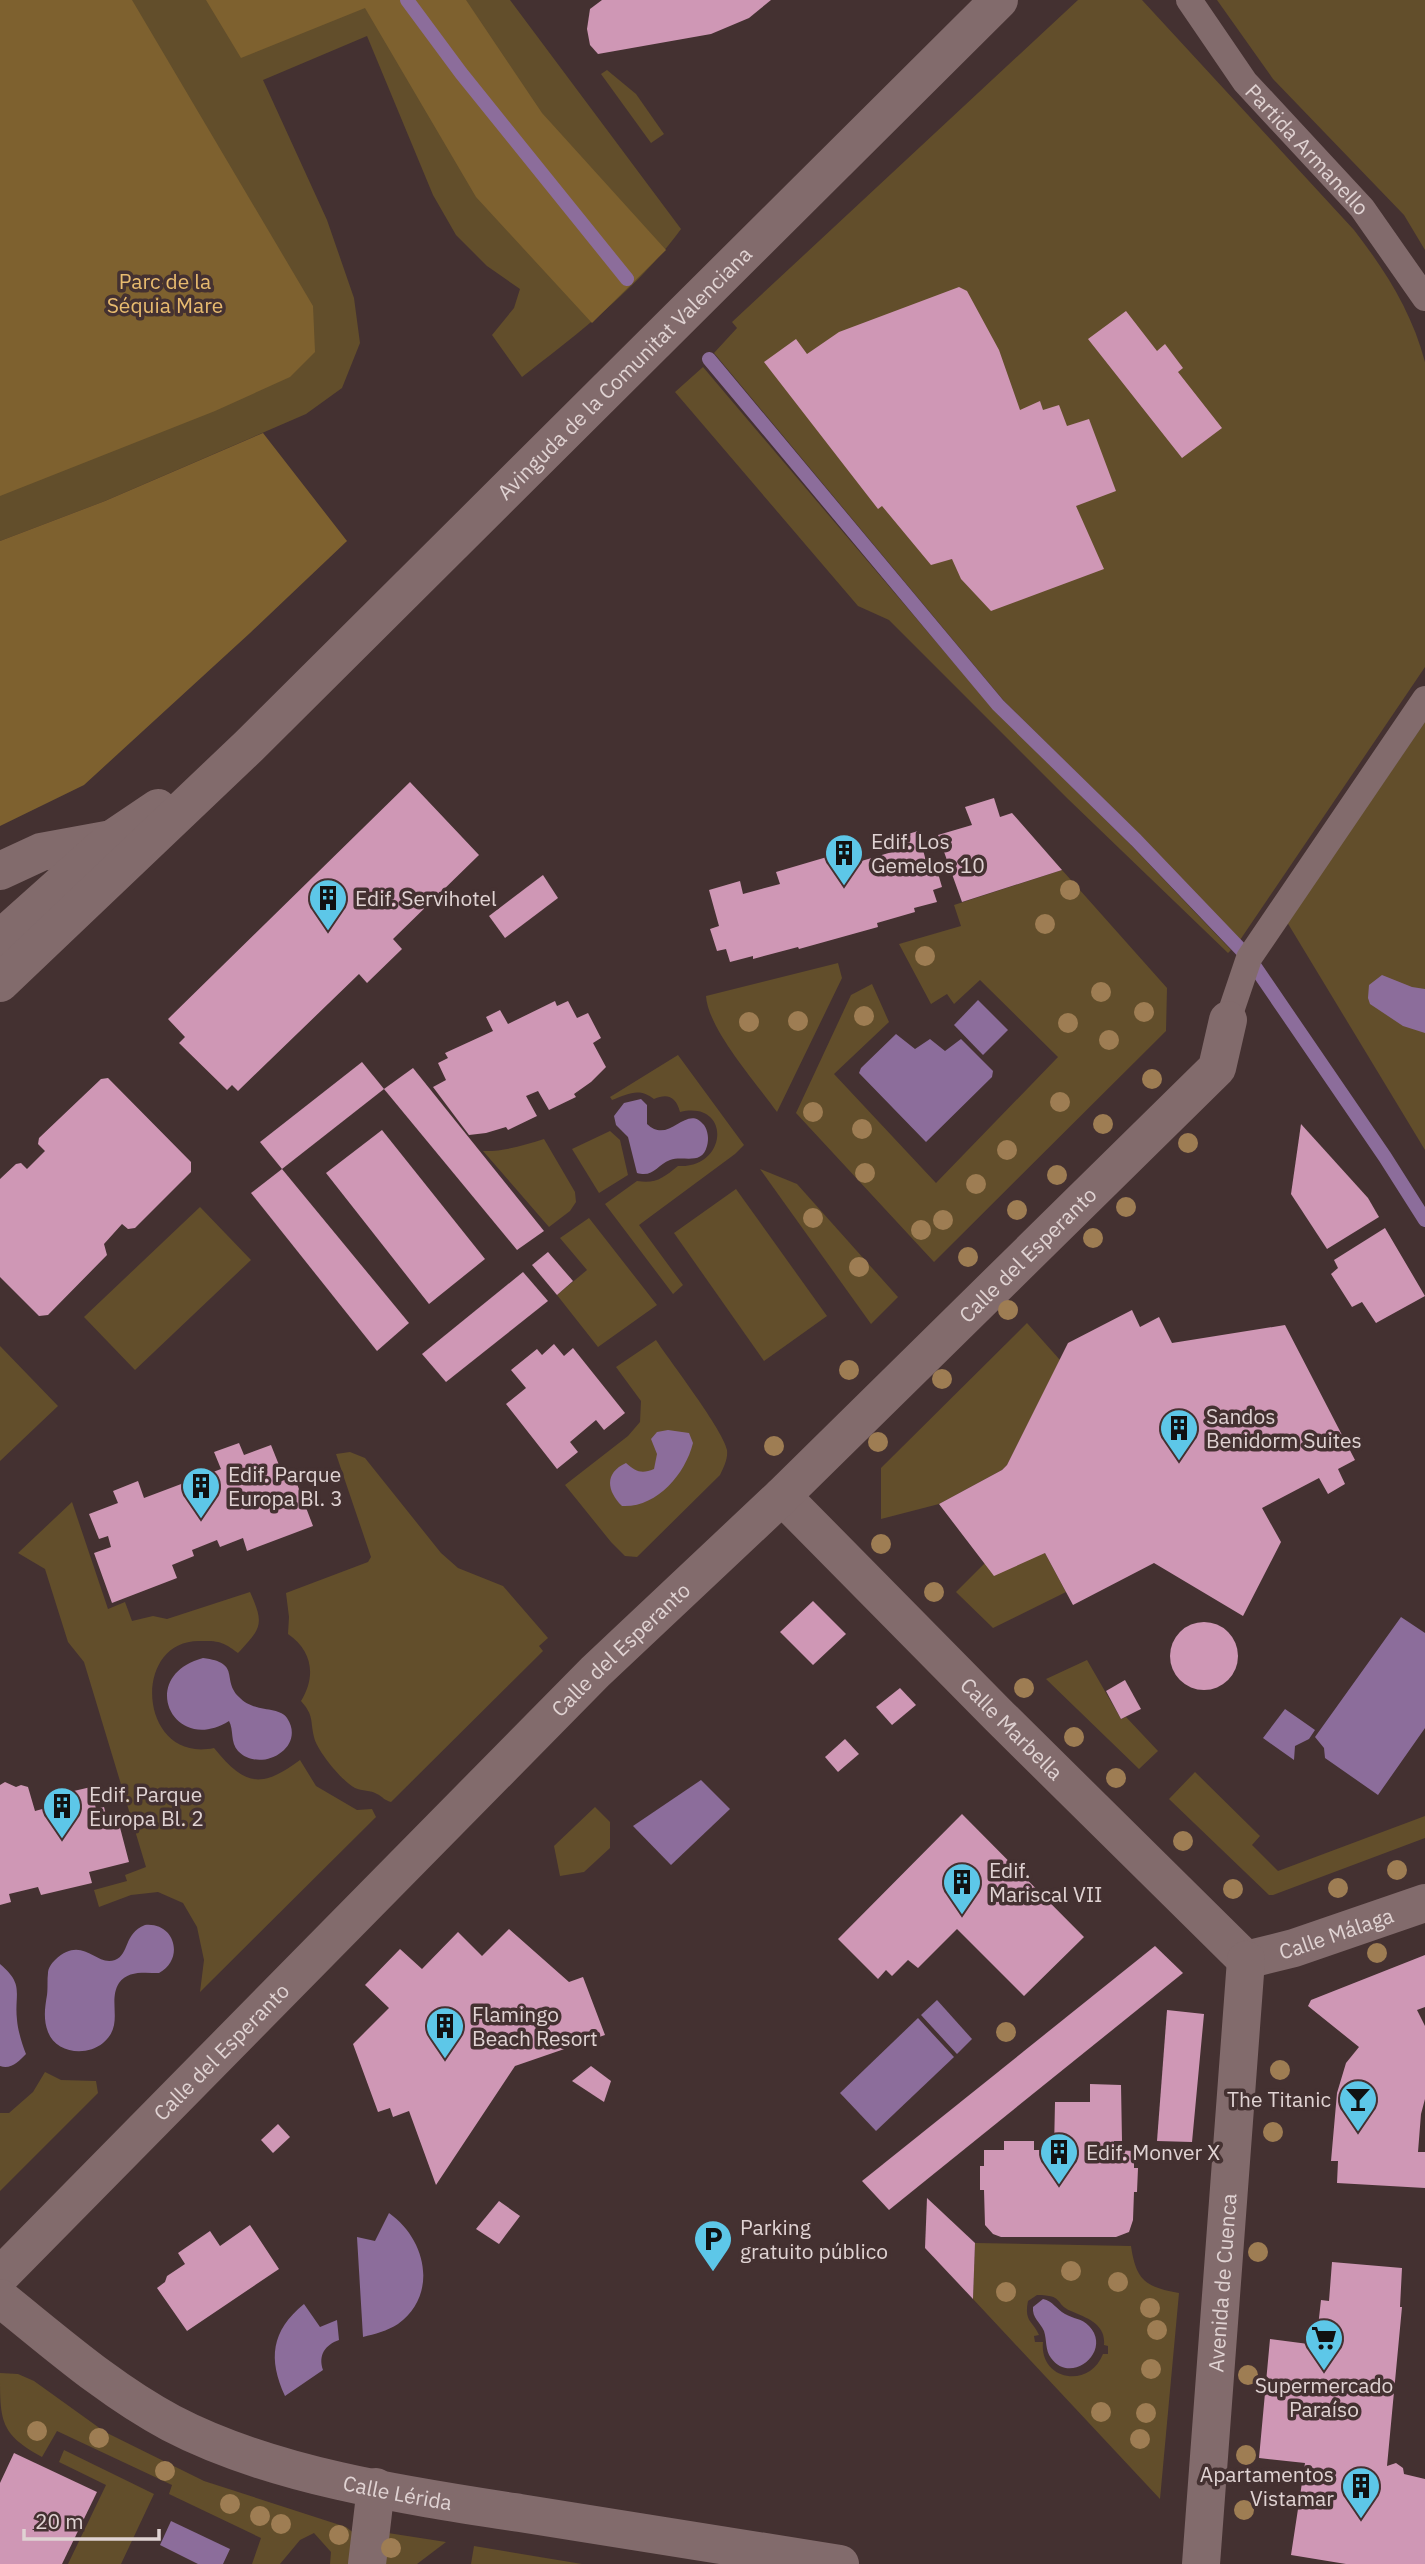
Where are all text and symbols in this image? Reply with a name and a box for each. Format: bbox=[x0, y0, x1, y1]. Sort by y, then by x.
street label: Partida Armanello bbox=[1239, 77, 1375, 221]
street label: Avinguda de la Comunitat Valenciana bbox=[491, 240, 758, 506]
park label: Parc de la Séquia Mare bbox=[107, 267, 223, 319]
place label: Edif. Los Gemelos 10 bbox=[871, 827, 985, 879]
building icon: Edif. Los Gemelos 10 bbox=[823, 832, 865, 887]
building icon: Edif. Servihotel bbox=[307, 877, 349, 932]
place label: Edif. Servihotel bbox=[355, 884, 497, 912]
street label: Calle del Esperanto bbox=[953, 1180, 1102, 1328]
place label: Sandos Benidorm Suites bbox=[1206, 1402, 1362, 1454]
building icon: Sandos Benidorm Suites bbox=[1158, 1407, 1200, 1462]
place label: Edif. Parque Europa Bl. 3 bbox=[228, 1460, 343, 1512]
building icon: Edif. Parque Europa Bl. 3 bbox=[180, 1465, 222, 1520]
street label: Calle del Esperanto bbox=[545, 1576, 696, 1723]
street label: Calle Marbella bbox=[954, 1671, 1069, 1786]
place label: Edif. Parque Europa Bl. 2 bbox=[89, 1780, 204, 1832]
building icon: Edif. Parque Europa Bl. 2 bbox=[41, 1785, 83, 1840]
place label: Edif. Mariscal VII bbox=[989, 1856, 1102, 1908]
building icon: Edif. Mariscal VII bbox=[941, 1861, 983, 1916]
street label: Calle Málaga bbox=[1276, 1901, 1397, 1965]
street label: Calle del Esperanto bbox=[147, 1977, 295, 2126]
place label: Flamingo Beach Resort bbox=[472, 2000, 598, 2052]
building icon: Flamingo Beach Resort bbox=[424, 2005, 466, 2060]
bar icon: The Titanic bbox=[1337, 2078, 1379, 2133]
place label: The Titanic bbox=[1227, 2085, 1331, 2113]
building icon: Edif. Monver X bbox=[1038, 2131, 1080, 2186]
place label: Edif. Monver X bbox=[1086, 2138, 1220, 2166]
street label: Avenida de Cuenca bbox=[1201, 2192, 1243, 2373]
place label: Parking gratuito público bbox=[740, 2213, 888, 2265]
parking icon: Parking gratuito público bbox=[692, 2218, 734, 2273]
supermarket icon: Supermercado Paraíso bbox=[1303, 2317, 1345, 2372]
place label: Supermercado Paraíso bbox=[1255, 2371, 1393, 2423]
place label: Apartamentos Vistamar bbox=[1200, 2460, 1334, 2512]
building icon: Apartamentos Vistamar bbox=[1340, 2465, 1382, 2520]
street label: Calle Lérida bbox=[340, 2468, 454, 2516]
scale bar bbox=[24, 2498, 159, 2542]
text: 20 m bbox=[35, 2507, 84, 2535]

